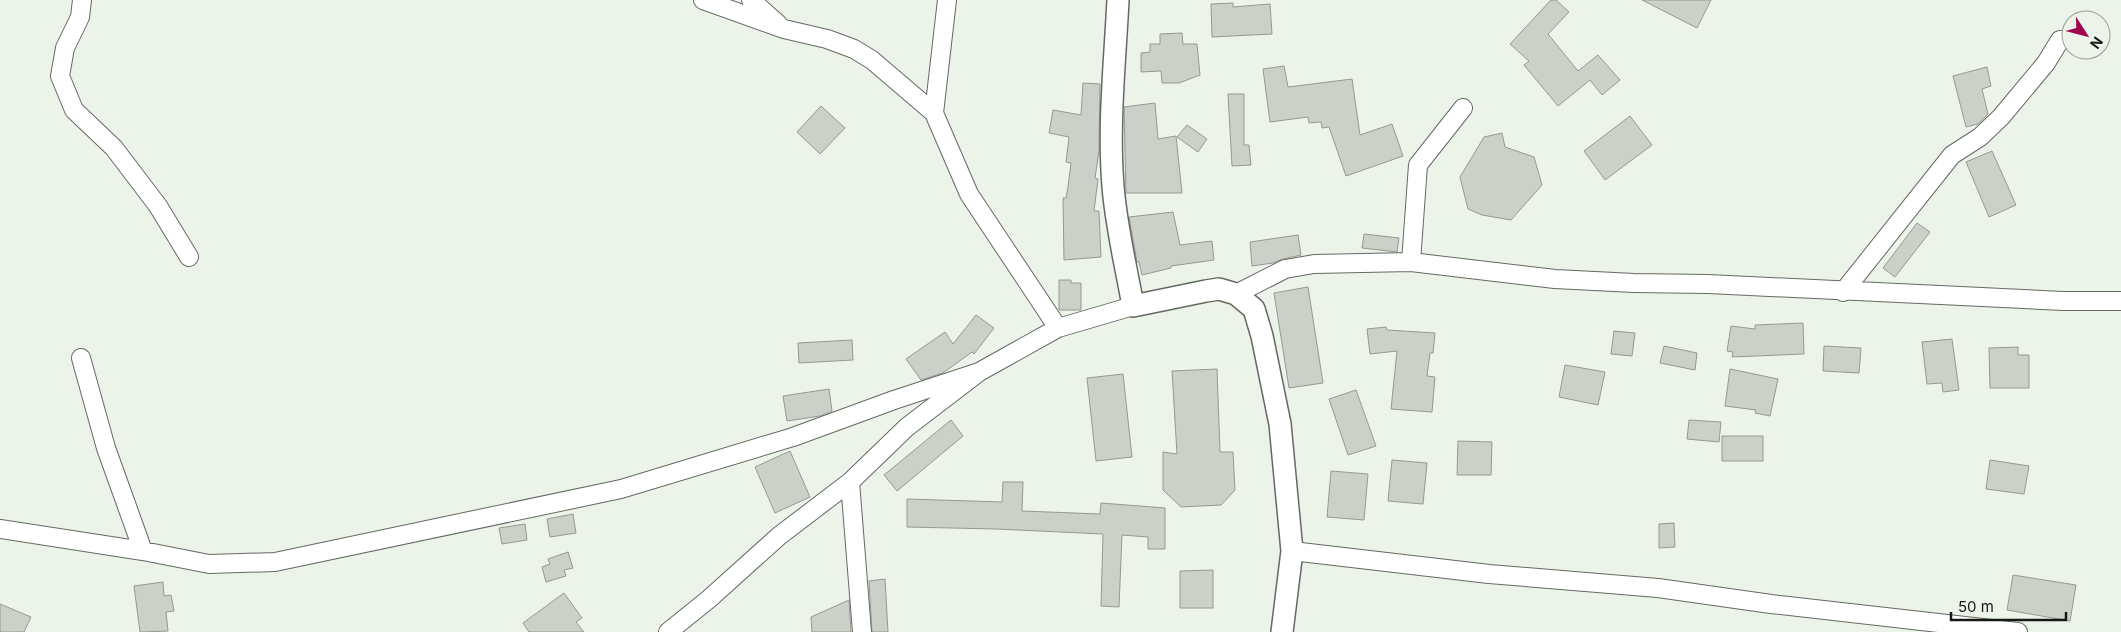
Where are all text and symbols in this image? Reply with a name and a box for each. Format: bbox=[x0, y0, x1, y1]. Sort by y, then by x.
north arrow bbox=[2061, 10, 2111, 60]
text: N bbox=[2087, 34, 2107, 52]
scale bar bbox=[1951, 590, 2066, 622]
text: 50 m bbox=[1958, 597, 1994, 616]

